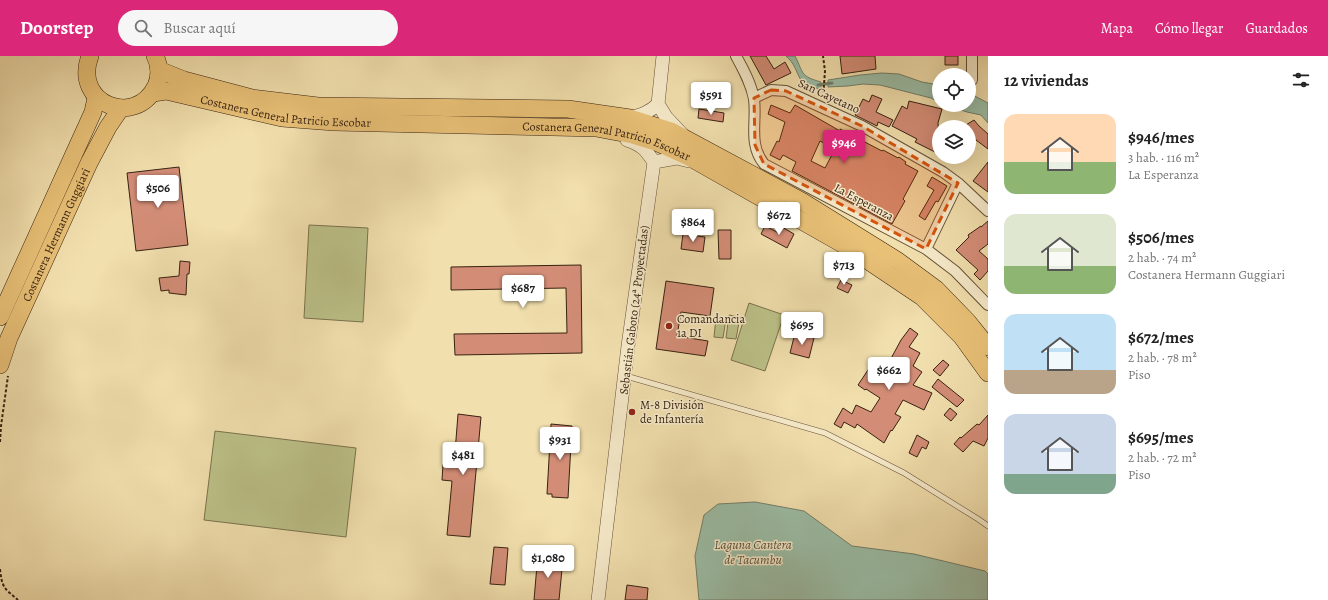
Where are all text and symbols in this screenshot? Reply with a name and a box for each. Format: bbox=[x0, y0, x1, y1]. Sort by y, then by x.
search box bbox=[118, 10, 398, 46]
text: Doorstep bbox=[20, 15, 94, 41]
icon: search bbox=[132, 17, 154, 39]
text: Buscar aquí bbox=[164, 18, 236, 38]
text: Mapa bbox=[1101, 19, 1133, 38]
text: Cómo llegar bbox=[1155, 19, 1223, 38]
text: Guardados bbox=[1245, 19, 1308, 38]
map controls bbox=[932, 68, 976, 164]
button: locate bbox=[932, 68, 976, 112]
text: 12 viviendas bbox=[1004, 69, 1089, 92]
icon: filters bbox=[1290, 69, 1312, 91]
street label: San Cayetano bbox=[796, 75, 862, 117]
pin: $591 bbox=[687, 82, 735, 116]
text: $591 bbox=[700, 86, 722, 103]
street label: Costanera General Patricio Escobar bbox=[199, 91, 371, 131]
street label: Costanera General Patricio Escobar bbox=[522, 118, 693, 165]
button: layers bbox=[932, 120, 976, 164]
text: $946/mes bbox=[1128, 126, 1194, 149]
pin: $946 bbox=[820, 130, 868, 164]
icon: home bbox=[1036, 130, 1084, 178]
text: $946 bbox=[832, 134, 856, 151]
text: 3 hab. · 116 m² bbox=[1128, 149, 1199, 166]
street label: Costanera Hermann Guggiari bbox=[19, 165, 94, 304]
text: La Esperanza bbox=[1128, 166, 1199, 183]
pin: $506 bbox=[134, 175, 182, 209]
text: $506 bbox=[146, 179, 170, 196]
street label: La Esperanza bbox=[831, 180, 897, 225]
pin: $672 bbox=[755, 202, 803, 236]
text: $672 bbox=[767, 206, 791, 223]
pin: $864 bbox=[669, 209, 717, 243]
text: $864 bbox=[681, 213, 705, 230]
street label: Sebastián Gaboto (24ª Proyectadas) bbox=[616, 224, 652, 396]
text: $506/mes bbox=[1128, 226, 1194, 249]
icon: home bbox=[1036, 230, 1084, 278]
text: 2 hab. · 74 m² bbox=[1128, 249, 1196, 266]
pin: $713 bbox=[820, 252, 868, 286]
text: $713 bbox=[833, 256, 855, 273]
text: Costanera Hermann Guggiari bbox=[1128, 266, 1285, 283]
pin: $687 bbox=[499, 275, 547, 309]
text: $687 bbox=[511, 279, 535, 296]
place label: Comandancia 1a DI bbox=[677, 311, 745, 341]
pin: $695 bbox=[778, 312, 826, 346]
text: $695 bbox=[790, 316, 814, 333]
marker: Comandancia 1a DI bbox=[664, 321, 674, 331]
text: $672/mes bbox=[1128, 326, 1194, 349]
icon: home bbox=[1036, 330, 1084, 378]
text: 2 hab. · 78 m² bbox=[1128, 349, 1197, 366]
pin: $662 bbox=[865, 357, 913, 391]
text: $662 bbox=[877, 361, 901, 378]
text: Piso bbox=[1128, 366, 1150, 383]
place label: M-8 División de Infantería bbox=[640, 397, 704, 427]
marker: M-8 División de Infantería bbox=[627, 407, 637, 417]
text: $695/mes bbox=[1128, 426, 1194, 449]
pin: $931 bbox=[536, 427, 584, 461]
icon: home bbox=[1036, 430, 1084, 478]
text: $931 bbox=[549, 431, 571, 448]
pin: $481 bbox=[439, 442, 487, 476]
text: $481 bbox=[451, 446, 475, 463]
text: 2 hab. · 72 m² bbox=[1128, 449, 1197, 466]
text: Piso bbox=[1128, 466, 1150, 483]
water label: Laguna Cantera de Tacumbu bbox=[714, 536, 792, 568]
pin: $1,080 bbox=[515, 545, 581, 579]
text: $1,080 bbox=[531, 549, 565, 566]

